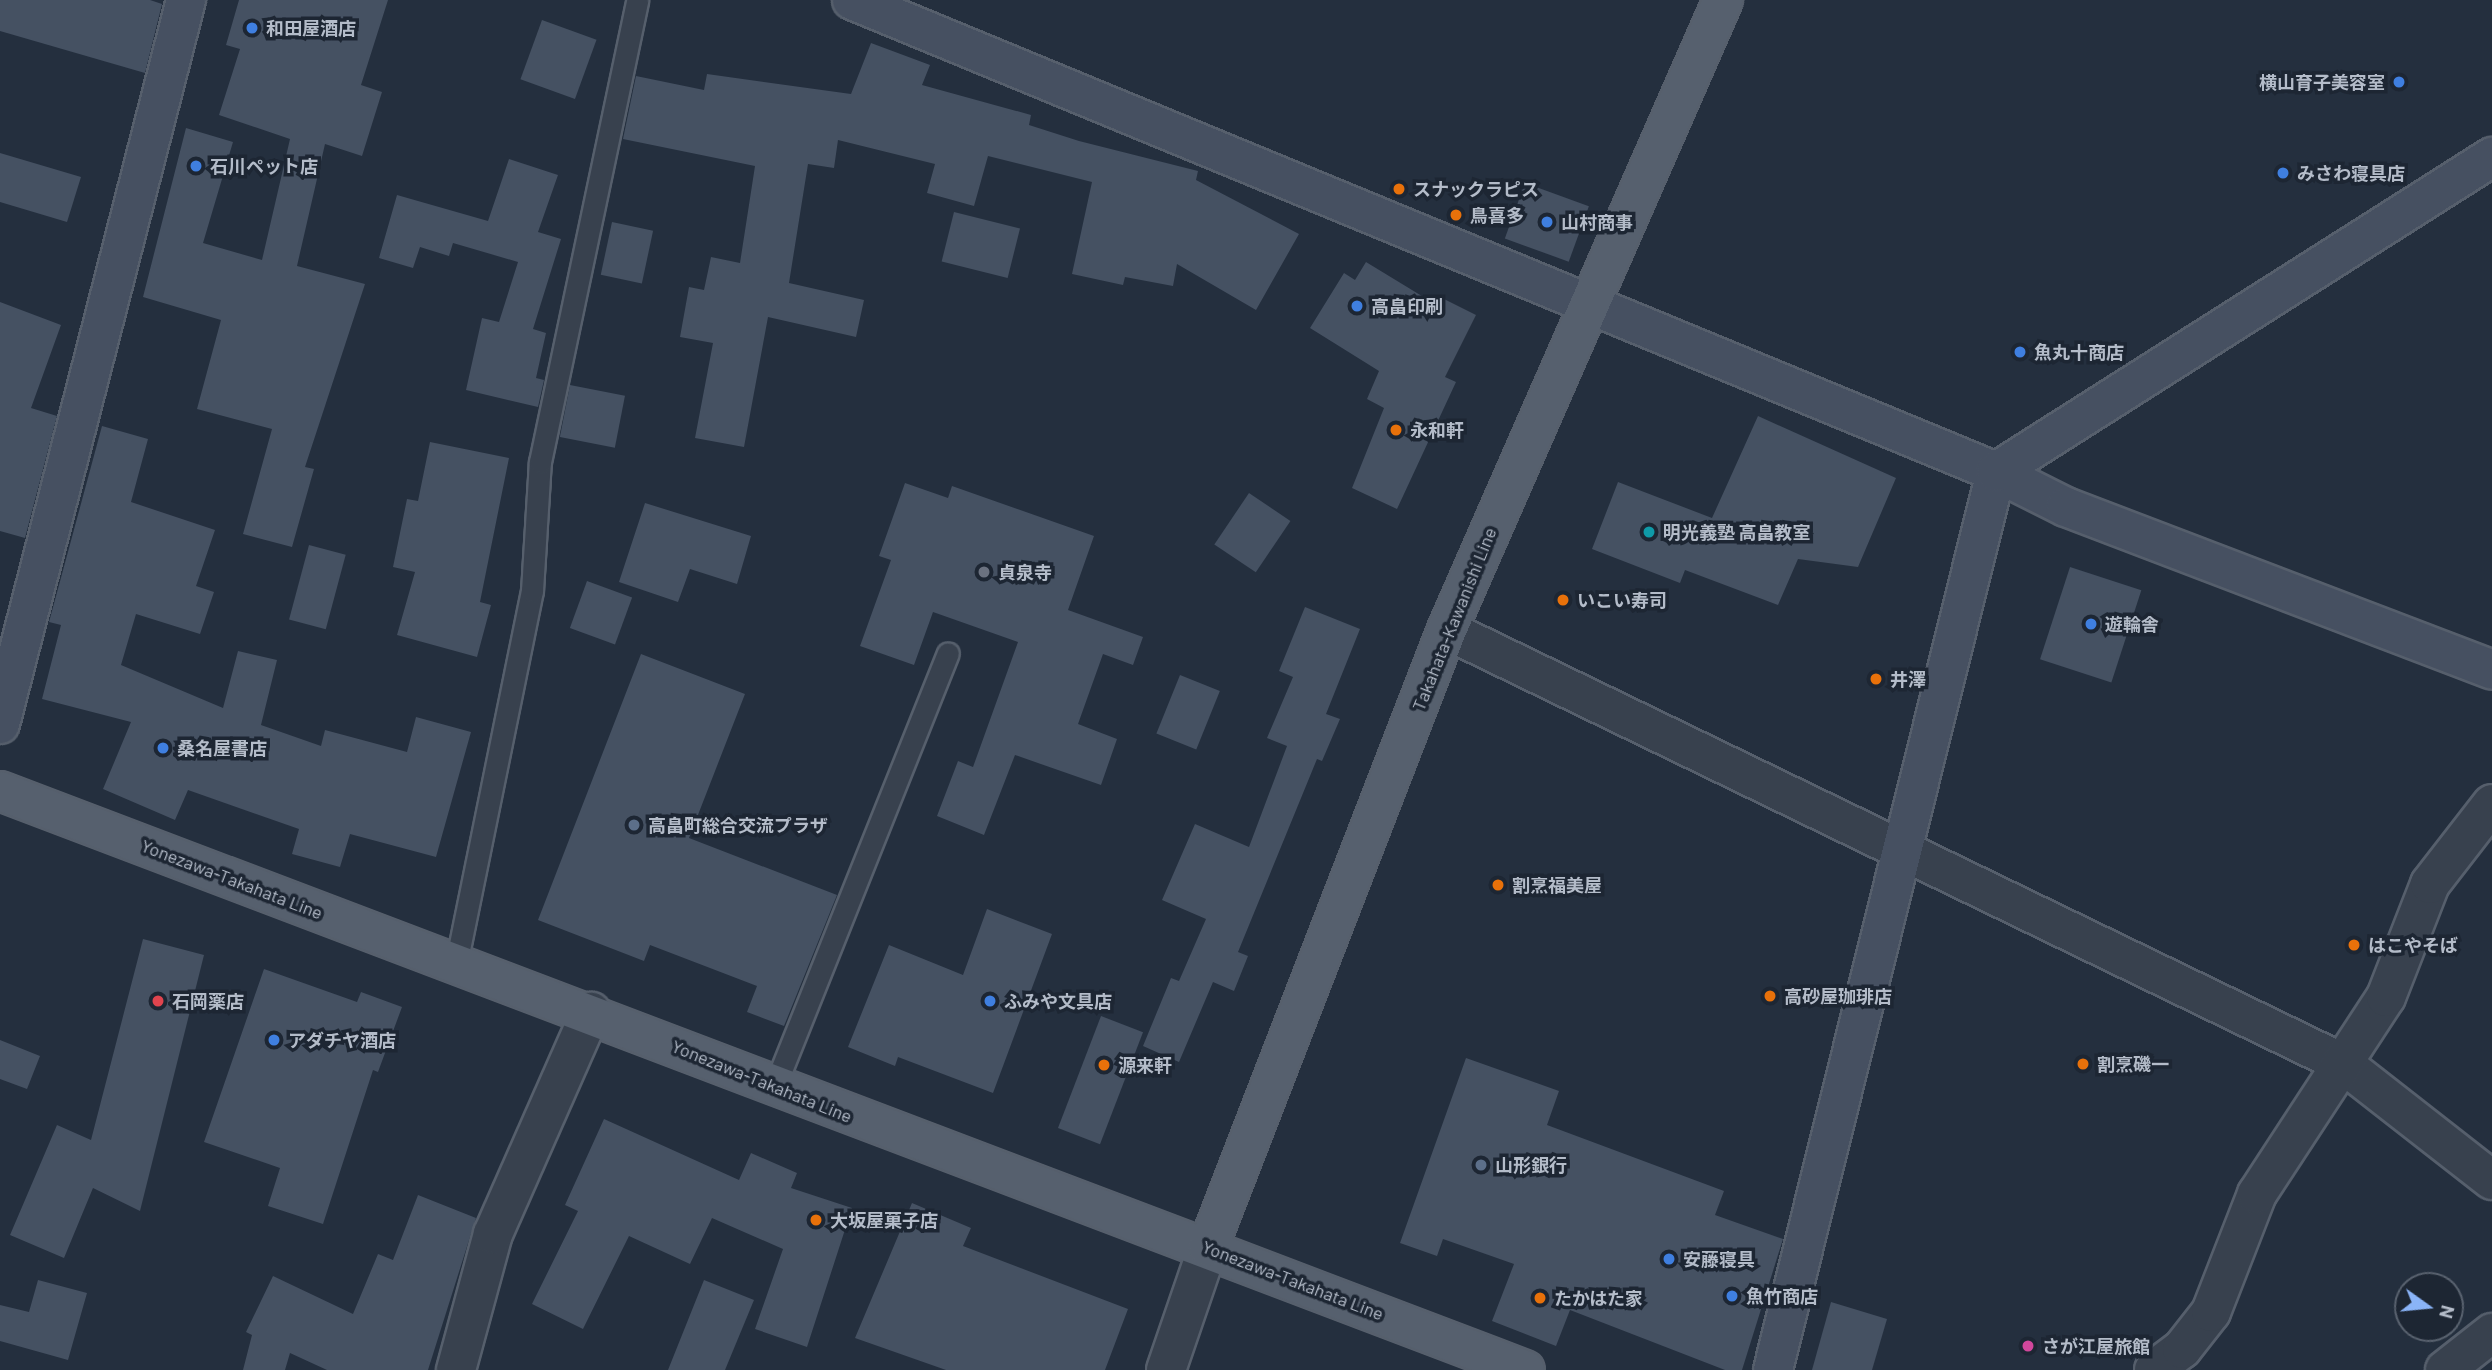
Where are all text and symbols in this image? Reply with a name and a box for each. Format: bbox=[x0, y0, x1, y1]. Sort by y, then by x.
place label: 和田屋酒店 bbox=[266, 17, 356, 39]
marker: 和田屋酒店 bbox=[244, 20, 260, 36]
place label: 横山育子美容室 bbox=[2259, 71, 2385, 93]
marker: 横山育子美容室 bbox=[2391, 74, 2407, 90]
place label: 石川ペット店 bbox=[210, 155, 318, 177]
marker: 石川ペット店 bbox=[188, 158, 204, 174]
place label: みさわ寝具店 bbox=[2297, 162, 2405, 184]
marker: みさわ寝具店 bbox=[2275, 165, 2291, 181]
place label: スナックラピス bbox=[1413, 178, 1539, 200]
marker: スナックラピス bbox=[1391, 181, 1407, 197]
place label: 鳥喜多 bbox=[1470, 204, 1524, 226]
marker: 鳥喜多 bbox=[1448, 207, 1464, 223]
place label: 山村商事 bbox=[1561, 211, 1633, 233]
marker: 山村商事 bbox=[1539, 214, 1555, 230]
place label: 高畠印刷 bbox=[1371, 295, 1443, 317]
marker: 高畠印刷 bbox=[1349, 298, 1365, 314]
place label: 魚丸十商店 bbox=[2034, 341, 2124, 363]
marker: 魚丸十商店 bbox=[2012, 344, 2028, 360]
place label: 永和軒 bbox=[1410, 419, 1464, 441]
marker: 永和軒 bbox=[1388, 422, 1404, 438]
place label: 明光義塾 高畠教室 bbox=[1663, 521, 1811, 543]
street label: Takahata-Kawanishi Line bbox=[1407, 524, 1501, 714]
marker: 明光義塾 高畠教室 bbox=[1641, 524, 1657, 540]
place label: 貞泉寺 bbox=[998, 561, 1052, 583]
marker: 貞泉寺 bbox=[976, 564, 992, 580]
place label: いこい寿司 bbox=[1577, 589, 1667, 611]
marker: いこい寿司 bbox=[1555, 592, 1571, 608]
place label: 遊輪舎 bbox=[2105, 613, 2159, 635]
marker: 遊輪舎 bbox=[2083, 616, 2099, 632]
place label: 井澤 bbox=[1890, 668, 1926, 690]
marker: 井澤 bbox=[1868, 671, 1884, 687]
place label: 桑名屋書店 bbox=[177, 737, 267, 759]
marker: 桑名屋書店 bbox=[155, 740, 171, 756]
place label: 高畠町総合交流プラザ bbox=[648, 814, 828, 836]
marker: 高畠町総合交流プラザ bbox=[626, 817, 642, 833]
street label: Yonezawa-Takahata Line bbox=[138, 834, 326, 924]
place label: 割烹福美屋 bbox=[1512, 874, 1602, 896]
marker: 割烹福美屋 bbox=[1490, 877, 1506, 893]
place label: はこやそば bbox=[2368, 934, 2458, 956]
marker: はこやそば bbox=[2346, 937, 2362, 953]
place label: 高砂屋珈琲店 bbox=[1784, 985, 1892, 1007]
marker: 高砂屋珈琲店 bbox=[1762, 988, 1778, 1004]
place label: 石岡薬店 bbox=[172, 990, 244, 1012]
place label: ふみや文具店 bbox=[1004, 990, 1112, 1012]
marker: 石岡薬店 bbox=[150, 993, 166, 1009]
marker: ふみや文具店 bbox=[982, 993, 998, 1009]
place label: アダチヤ酒店 bbox=[288, 1029, 396, 1051]
marker: アダチヤ酒店 bbox=[266, 1032, 282, 1048]
street label: Yonezawa-Takahata Line bbox=[669, 1035, 855, 1127]
place label: 割烹磯一 bbox=[2097, 1053, 2169, 1075]
place label: 源来軒 bbox=[1118, 1054, 1172, 1076]
marker: 割烹磯一 bbox=[2075, 1056, 2091, 1072]
marker: 源来軒 bbox=[1096, 1057, 1112, 1073]
place label: 山形銀行 bbox=[1495, 1154, 1567, 1176]
marker: 山形銀行 bbox=[1473, 1157, 1489, 1173]
place label: 大坂屋菓子店 bbox=[830, 1209, 938, 1231]
marker: 大坂屋菓子店 bbox=[808, 1212, 824, 1228]
street label: Yonezawa-Takahata Line bbox=[1199, 1235, 1387, 1325]
place label: 安藤寝具 bbox=[1683, 1248, 1755, 1270]
marker: 安藤寝具 bbox=[1661, 1251, 1677, 1267]
north arrow bbox=[2394, 1272, 2464, 1342]
place label: 魚竹商店 bbox=[1746, 1285, 1818, 1307]
place label: たかはた家 bbox=[1554, 1287, 1644, 1309]
marker: 魚竹商店 bbox=[1724, 1288, 1740, 1304]
marker: たかはた家 bbox=[1532, 1290, 1548, 1306]
text: N bbox=[2435, 1303, 2461, 1321]
place label: さが江屋旅館 bbox=[2042, 1335, 2150, 1357]
marker: さが江屋旅館 bbox=[2020, 1338, 2036, 1354]

